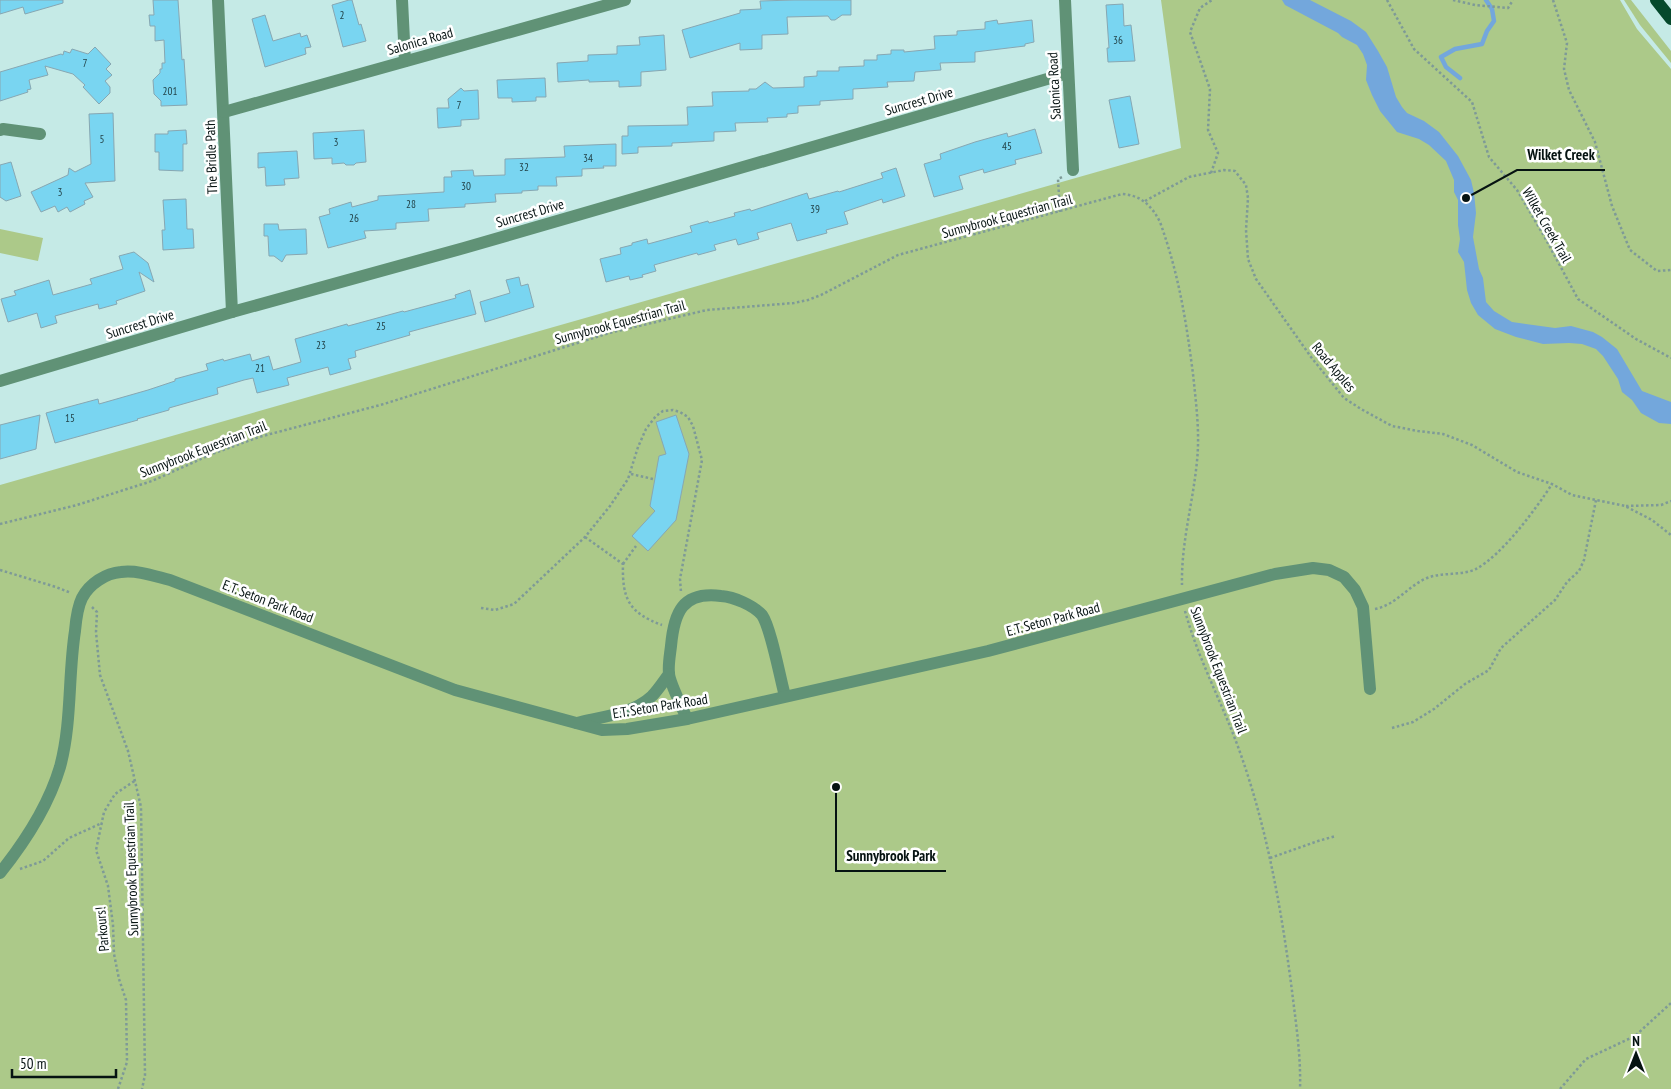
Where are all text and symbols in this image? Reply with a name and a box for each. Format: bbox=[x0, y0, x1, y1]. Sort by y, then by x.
house number: 2 bbox=[340, 8, 345, 22]
street label: Salonica Road bbox=[385, 23, 455, 59]
house number: 36 bbox=[1113, 33, 1123, 47]
street label: Salonica Road bbox=[1043, 52, 1065, 120]
house number: 7 bbox=[83, 56, 88, 70]
street label: Suncrest Drive bbox=[883, 83, 955, 119]
house number: 201 bbox=[163, 84, 177, 98]
house number: 7 bbox=[457, 98, 462, 112]
street label: The Bridle Path bbox=[201, 120, 221, 194]
house number: 5 bbox=[100, 132, 105, 146]
house number: 3 bbox=[334, 135, 339, 149]
house number: 45 bbox=[1002, 139, 1012, 153]
callout: Wilket Creek bbox=[1517, 140, 1605, 170]
text: Wilket Creek bbox=[1526, 145, 1596, 164]
house number: 34 bbox=[583, 151, 593, 165]
house number: 32 bbox=[519, 160, 529, 174]
house number: 30 bbox=[461, 179, 471, 193]
street label: Wilket Creek Trail bbox=[1518, 184, 1576, 266]
house number: 3 bbox=[58, 185, 63, 199]
street label: Sunnybrook Equestrian Trail bbox=[940, 190, 1075, 242]
street label: Suncrest Drive bbox=[494, 195, 566, 231]
house number: 28 bbox=[406, 197, 416, 211]
house number: 39 bbox=[810, 202, 820, 216]
house number: 26 bbox=[349, 211, 359, 225]
street label: Sunnybrook Equestrian Trail bbox=[553, 296, 688, 348]
street label: Suncrest Drive bbox=[104, 305, 176, 343]
house number: 25 bbox=[376, 319, 386, 333]
house number: 23 bbox=[316, 338, 326, 352]
street label: Road Apples bbox=[1308, 339, 1360, 396]
house number: 21 bbox=[255, 361, 265, 375]
house number: 15 bbox=[65, 411, 75, 425]
street label: Sunnybrook Equestrian Trail bbox=[137, 416, 270, 481]
street label: E.T. Seton Park Road bbox=[220, 575, 316, 627]
street label: E.T. Seton Park Road bbox=[1004, 598, 1102, 640]
street label: Sunnybrook Equestrian Trail bbox=[1187, 604, 1252, 737]
street label: E.T. Seton Park Road bbox=[611, 690, 709, 722]
street label: Sunnybrook Equestrian Trail bbox=[120, 801, 142, 936]
callout: Sunnybrook Park bbox=[836, 841, 946, 871]
text: Sunnybrook Park bbox=[846, 846, 937, 865]
street label: Parkours! bbox=[91, 906, 113, 952]
north arrow bbox=[1611, 1029, 1661, 1079]
text: N bbox=[1632, 1032, 1640, 1050]
scale bar bbox=[12, 1046, 116, 1078]
text: 50 m bbox=[20, 1054, 46, 1073]

